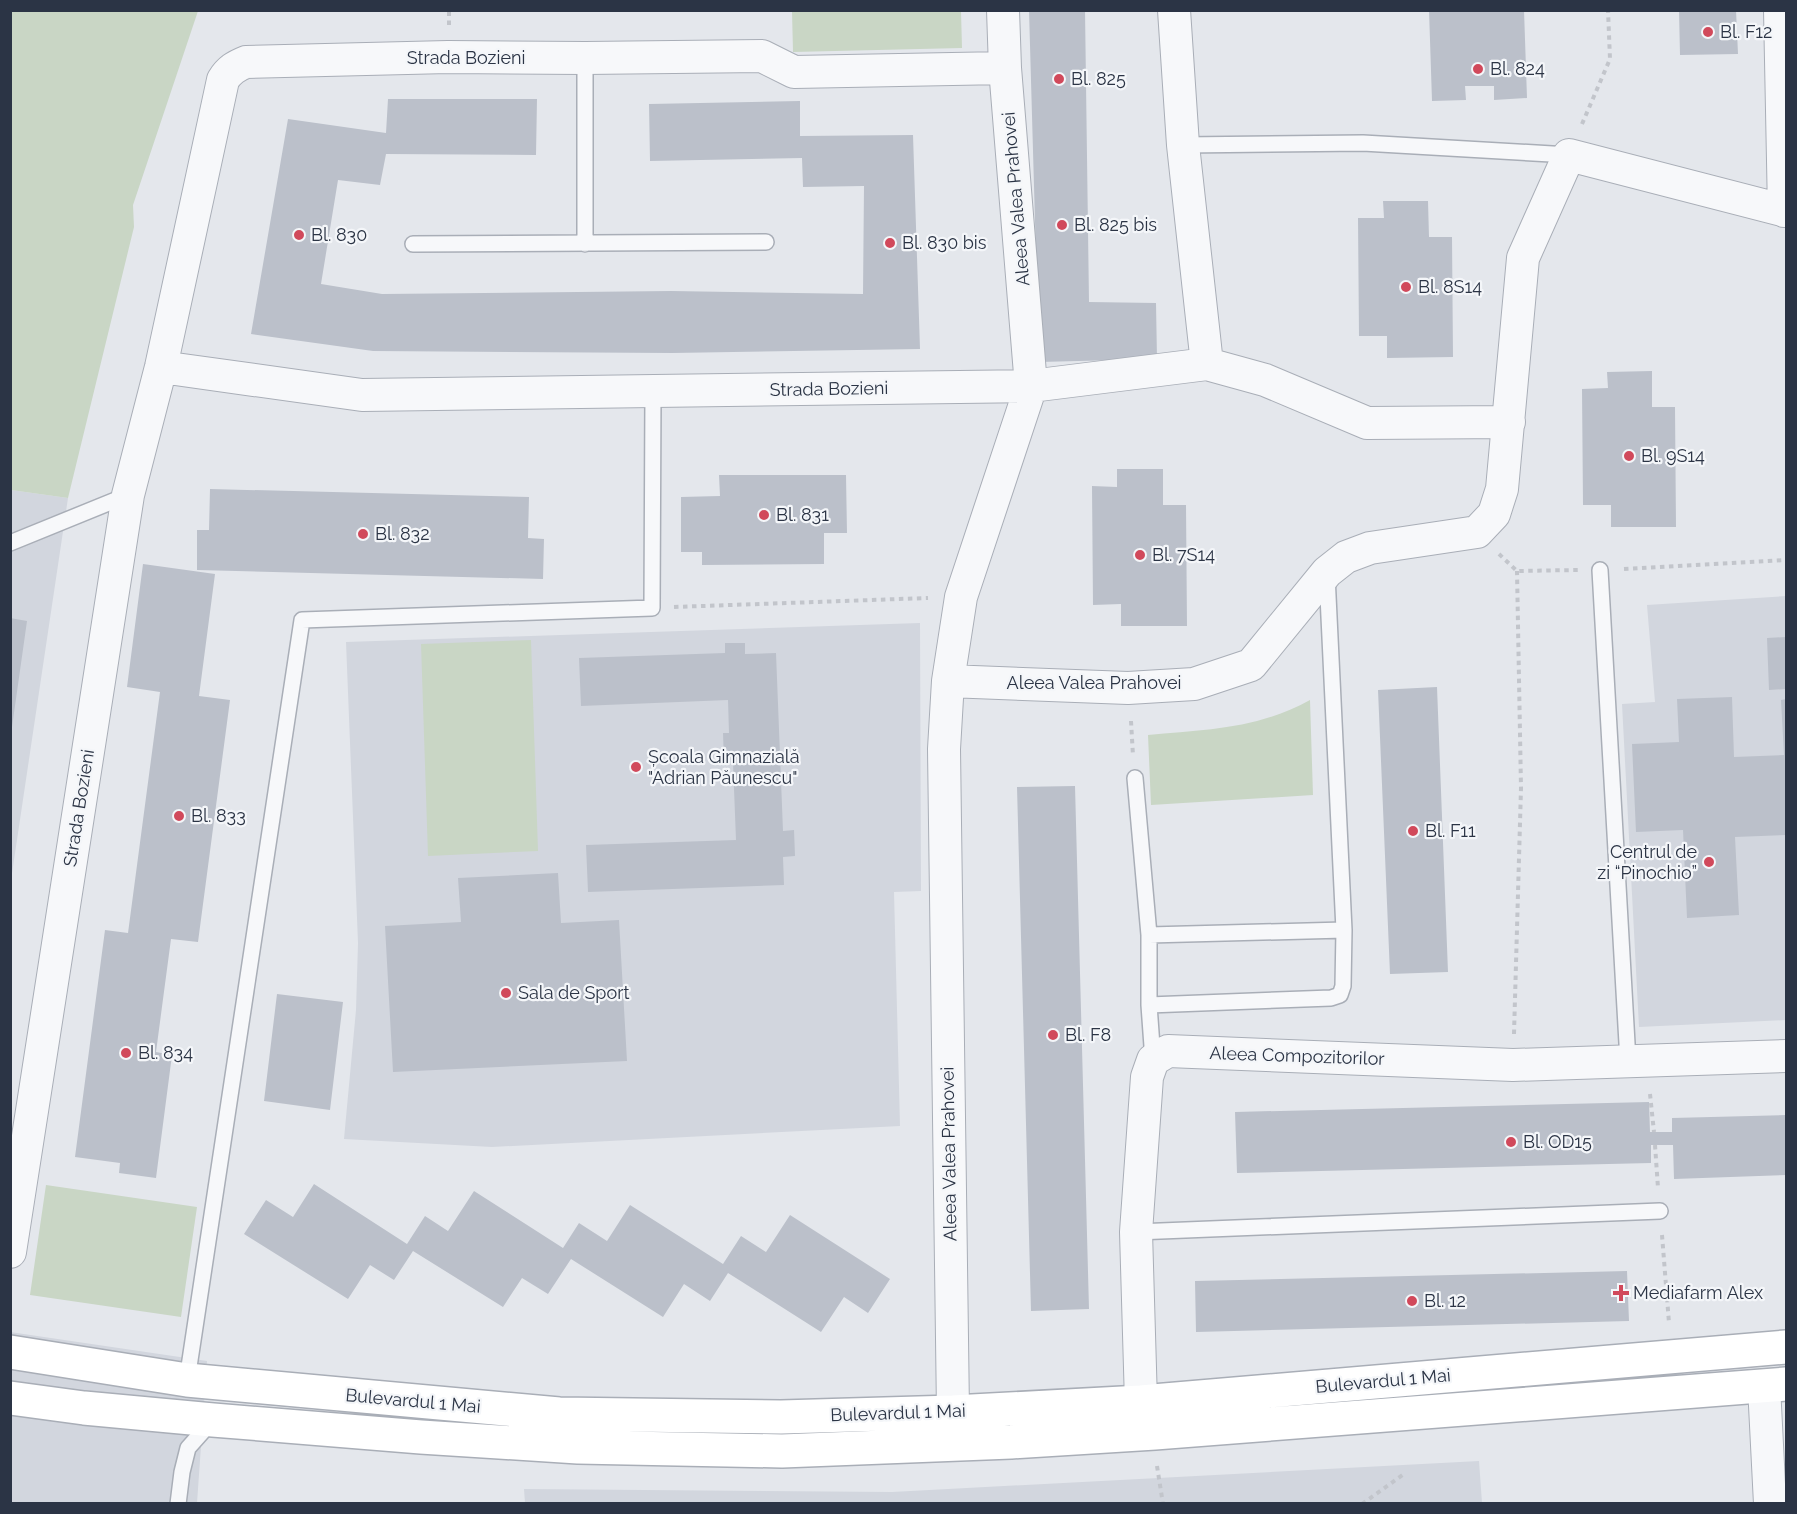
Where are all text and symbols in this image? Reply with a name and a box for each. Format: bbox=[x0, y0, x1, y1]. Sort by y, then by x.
place label: Bl. F12 bbox=[1720, 21, 1772, 42]
marker: Bl. F12 bbox=[1701, 25, 1715, 39]
street label: Strada Bozieni bbox=[407, 47, 525, 68]
place label: Bl. 824 bbox=[1490, 58, 1545, 79]
marker: Bl. 824 bbox=[1471, 62, 1485, 76]
place label: Bl. 825 bbox=[1071, 68, 1126, 89]
marker: Bl. 825 bbox=[1052, 72, 1066, 86]
street label: Aleea Valea Prahovei bbox=[997, 111, 1034, 287]
place label: Bl. 825 bis bbox=[1074, 214, 1157, 235]
marker: Bl. 825 bis bbox=[1055, 218, 1069, 232]
place label: Bl. 830 bbox=[311, 224, 367, 245]
marker: Bl. 830 bbox=[292, 228, 306, 242]
place label: Bl. 830 bis bbox=[902, 232, 987, 253]
marker: Bl. 830 bis bbox=[883, 236, 897, 250]
place label: Bl. 8S14 bbox=[1418, 276, 1482, 297]
marker: Bl. 8S14 bbox=[1399, 280, 1413, 294]
street label: Strada Bozieni bbox=[769, 377, 889, 400]
place label: Bl. 9S14 bbox=[1641, 445, 1705, 466]
marker: Bl. 9S14 bbox=[1622, 449, 1636, 463]
place label: Bl. 831 bbox=[776, 504, 829, 525]
marker: Bl. 831 bbox=[757, 508, 771, 522]
place label: Bl. 832 bbox=[375, 523, 430, 544]
marker: Bl. 832 bbox=[356, 527, 370, 541]
place label: Bl. 7S14 bbox=[1152, 544, 1215, 565]
marker: Bl. 7S14 bbox=[1133, 548, 1147, 562]
street label: Aleea Valea Prahovei bbox=[1007, 672, 1181, 693]
place label: Școala Gimnazială "Adrian Păunescu" bbox=[648, 746, 800, 788]
street label: Strada Bozieni bbox=[59, 748, 98, 868]
marker: Școala Gimnazială "Adrian Păunescu" bbox=[629, 760, 643, 774]
place label: Bl. 833 bbox=[191, 805, 246, 826]
marker: Bl. 833 bbox=[172, 809, 186, 823]
place label: Bl. F11 bbox=[1425, 820, 1476, 841]
marker: Bl. F11 bbox=[1406, 824, 1420, 838]
place label: Centrul de zi “Pinochio” bbox=[1597, 841, 1697, 883]
marker: Centrul de zi “Pinochio” bbox=[1702, 855, 1716, 869]
place label: Sala de Sport bbox=[518, 982, 629, 1003]
marker: Sala de Sport bbox=[499, 986, 513, 1000]
place label: Bl. F8 bbox=[1065, 1024, 1111, 1045]
marker: Bl. F8 bbox=[1046, 1028, 1060, 1042]
place label: Bl. 834 bbox=[138, 1042, 193, 1063]
street label: Aleea Compozitorilor bbox=[1209, 1042, 1386, 1069]
marker: Bl. 834 bbox=[119, 1046, 133, 1060]
street label: Aleea Valea Prahovei bbox=[936, 1066, 961, 1242]
place label: Bl. OD15 bbox=[1523, 1131, 1592, 1152]
marker: Bl. OD15 bbox=[1504, 1135, 1518, 1149]
place label: Mediafarm Alex bbox=[1633, 1282, 1763, 1303]
marker: Mediafarm Alex bbox=[1614, 1286, 1628, 1300]
place label: Bl. 12 bbox=[1424, 1290, 1466, 1311]
marker: Bl. 12 bbox=[1405, 1294, 1419, 1308]
street label: Bulevardul 1 Mai bbox=[1314, 1364, 1451, 1397]
street label: Bulevardul 1 Mai bbox=[345, 1384, 482, 1417]
street label: Bulevardul 1 Mai bbox=[830, 1400, 966, 1425]

